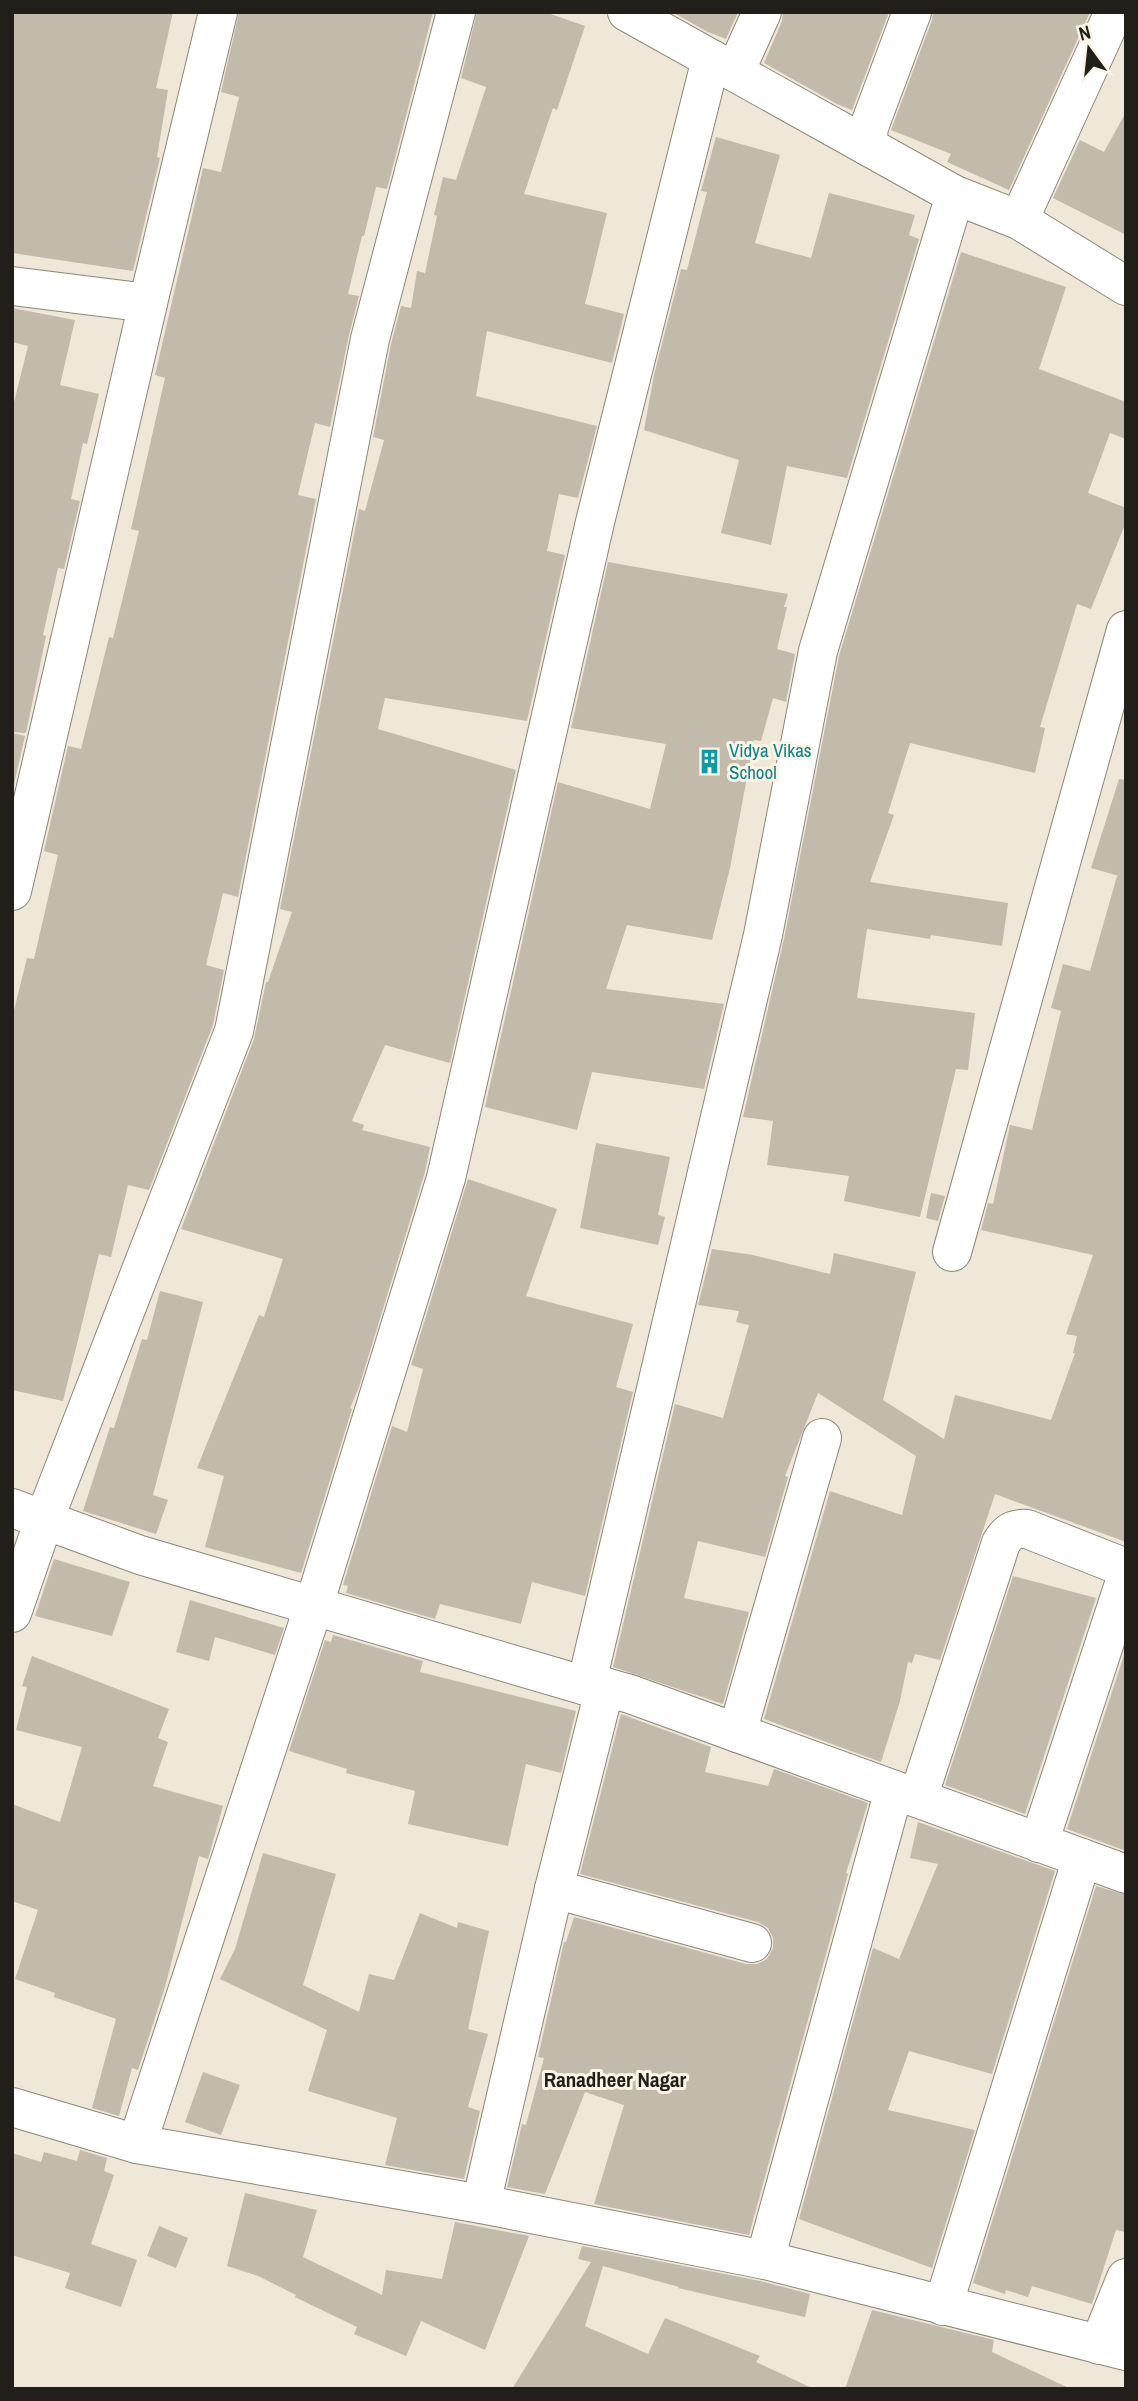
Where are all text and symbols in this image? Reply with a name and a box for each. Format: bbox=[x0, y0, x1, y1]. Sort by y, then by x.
north arrow bbox=[1054, 14, 1124, 84]
text: N bbox=[1076, 19, 1093, 47]
place label: Vidya Vikas School bbox=[729, 737, 812, 785]
building icon: Vidya Vikas School bbox=[695, 747, 723, 775]
district label: Ranadheer Nagar bbox=[544, 2065, 687, 2094]

